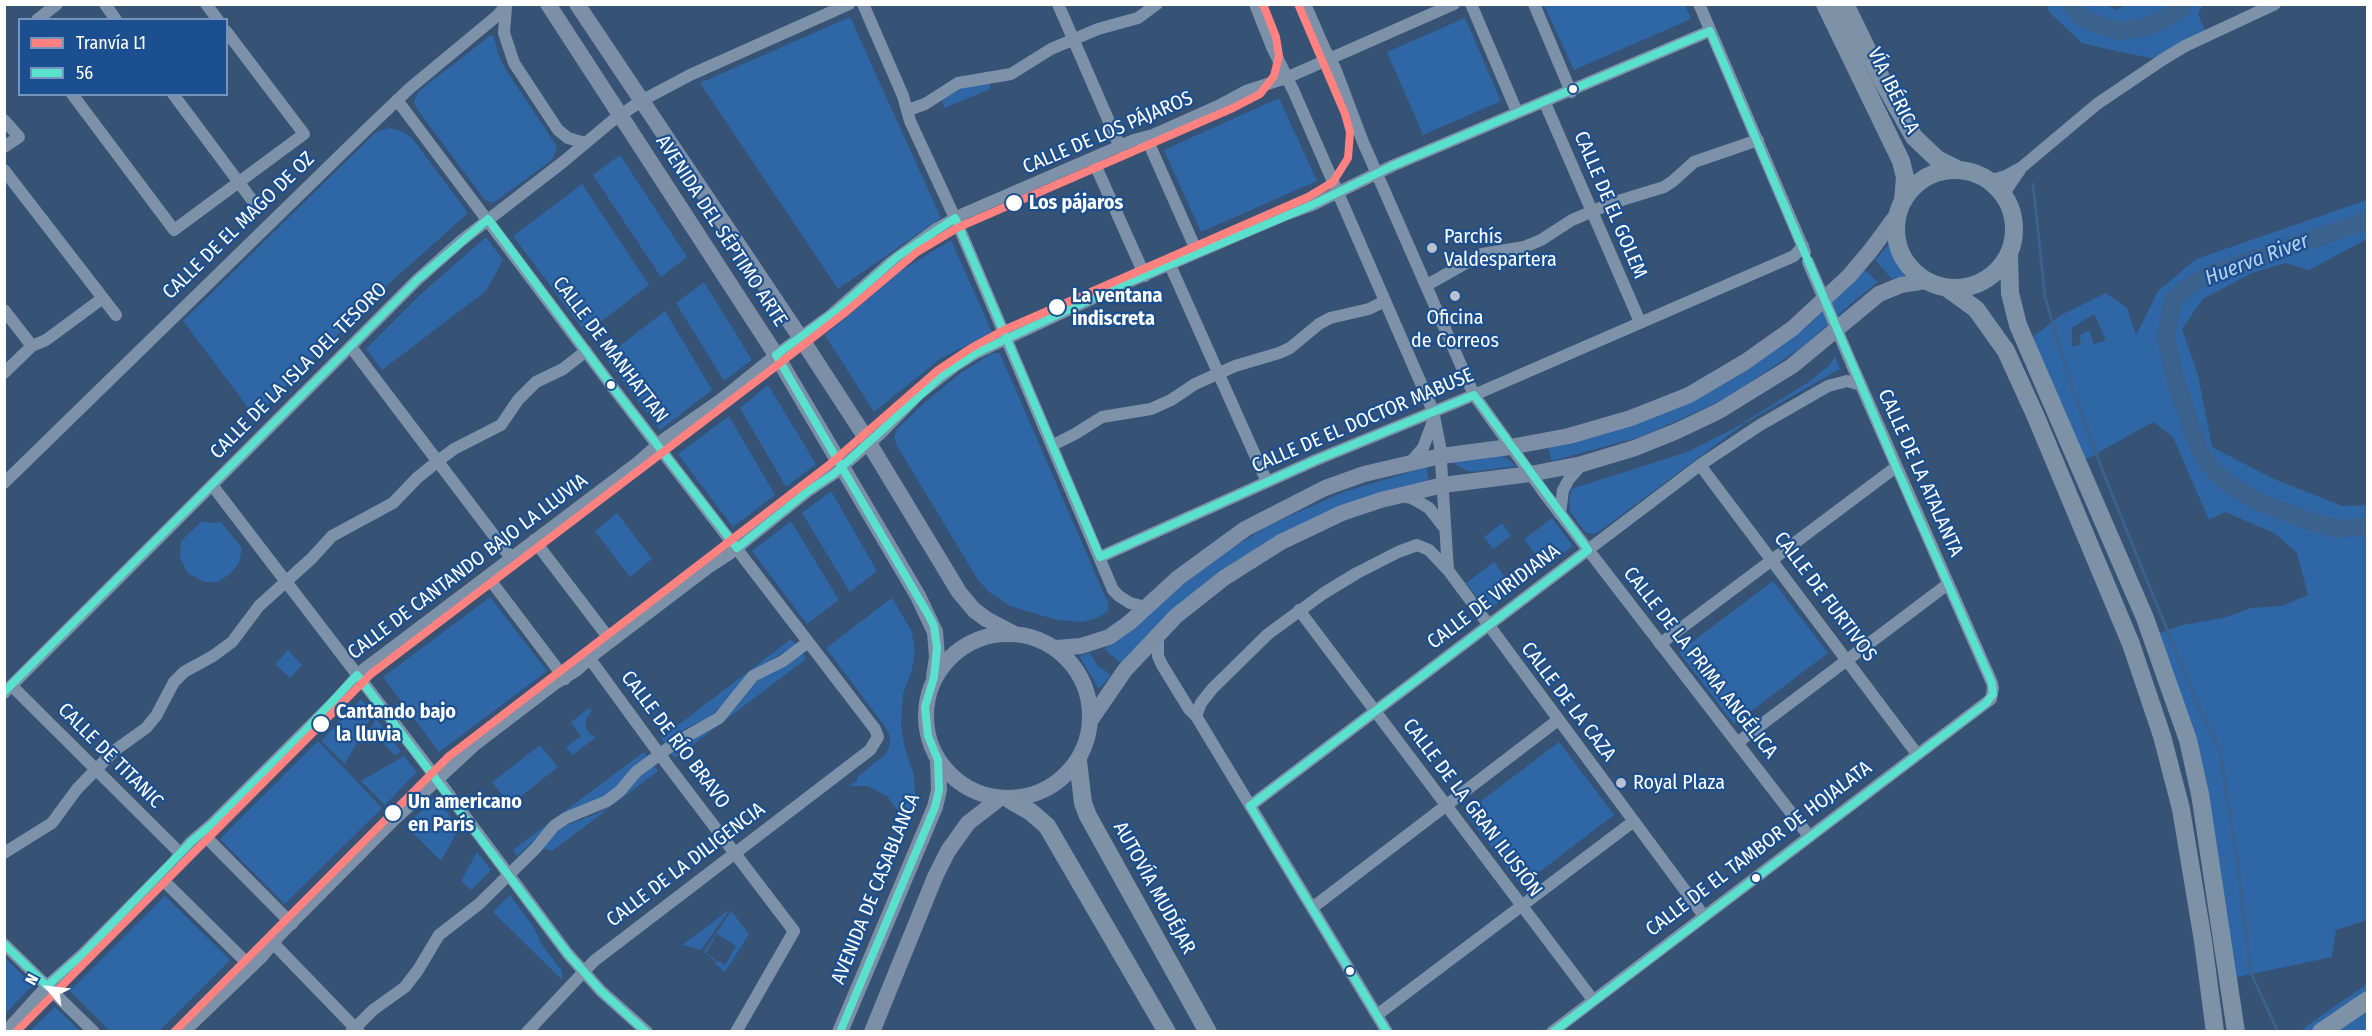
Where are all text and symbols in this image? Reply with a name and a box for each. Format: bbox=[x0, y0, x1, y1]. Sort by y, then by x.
legend bbox=[18, 18, 228, 96]
text: Tranvía L1 bbox=[76, 32, 146, 54]
street label: VÍA IBÉRICA bbox=[1862, 44, 1924, 138]
text: 56 bbox=[76, 62, 93, 84]
unlabelled marker bbox=[1567, 83, 1579, 95]
street label: CALLE DE LOS PÁJAROS bbox=[1019, 86, 1197, 180]
street label: CALLE DE EL GOLEM bbox=[1568, 128, 1652, 282]
street label: AVENIDA DEL SÉPTIMO ARTE bbox=[650, 131, 792, 331]
street label: CALLE DE EL MAGO DE OZ bbox=[158, 147, 320, 305]
place label: Los pájaros bbox=[1029, 191, 1123, 215]
marker: Los pájaros bbox=[1004, 193, 1024, 213]
place label: Parchís Valdespartera bbox=[1444, 225, 1557, 272]
water label: Huerva River bbox=[2202, 229, 2312, 291]
marker: Parchís Valdespartera bbox=[1425, 241, 1439, 255]
street label: CALLE DE MANHATTAN bbox=[547, 272, 673, 428]
street label: CALLE DE LA ISLA DEL TESORO bbox=[206, 278, 392, 464]
place label: La ventana indiscreta bbox=[1072, 284, 1162, 331]
marker: Oficina de Correos bbox=[1448, 289, 1462, 303]
marker: La ventana indiscreta bbox=[1047, 297, 1067, 317]
place label: Oficina de Correos bbox=[1411, 306, 1499, 353]
street label: CALLE DE EL DOCTOR MABUSE bbox=[1249, 363, 1477, 479]
unlabelled marker bbox=[605, 379, 617, 391]
street label: CALLE DE LA ATALANTA bbox=[1872, 386, 1968, 560]
street label: CALLE DE CANTANDO BAJO LA LLUVIA bbox=[343, 469, 593, 665]
street label: CALLE DE FURTIVOS bbox=[1768, 527, 1882, 667]
street label: CALLE DE VIRIDIANA bbox=[1423, 539, 1565, 655]
street label: CALLE DE LA PRIMA ANGÉLICA bbox=[1618, 562, 1782, 764]
street label: CALLE DE LA CAZA bbox=[1515, 638, 1621, 766]
street label: CALLE DE RÍO BRAVO bbox=[615, 666, 735, 814]
street label: CALLE DE TITANIC bbox=[52, 698, 168, 814]
place label: Cantando bajo la lluvia bbox=[336, 700, 456, 747]
marker: Cantando bajo la lluvia bbox=[311, 714, 331, 734]
street label: CALLE DE LA GRAN ILUSIÓN bbox=[1397, 714, 1547, 902]
street label: CALLE DE EL TAMBOR DE HOJALATA bbox=[1641, 756, 1877, 942]
place label: Royal Plaza bbox=[1633, 771, 1725, 795]
marker: Royal Plaza bbox=[1614, 776, 1628, 790]
place label: Un americano en París bbox=[408, 790, 522, 837]
street label: AVENIDA DE CASABLANCA bbox=[827, 790, 925, 988]
street label: CALLE DE LA DILIGENCIA bbox=[602, 798, 770, 932]
marker: Un americano en París bbox=[383, 803, 403, 823]
street label: AUTOVÍA MUDÉJAR bbox=[1108, 818, 1200, 958]
unlabelled marker bbox=[1750, 872, 1762, 884]
north arrow bbox=[18, 958, 78, 1018]
unlabelled marker bbox=[1344, 965, 1356, 977]
text: N bbox=[21, 971, 42, 988]

